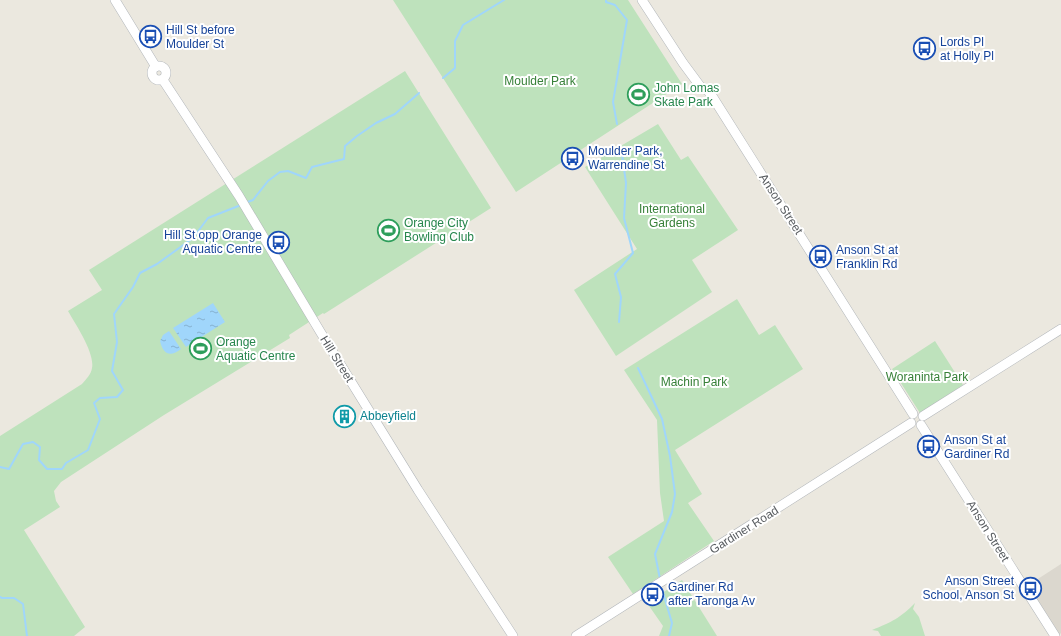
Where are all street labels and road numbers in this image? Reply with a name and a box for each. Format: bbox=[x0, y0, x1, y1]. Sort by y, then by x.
street label: Anson Street bbox=[756, 171, 806, 237]
street label: Hill Street bbox=[317, 333, 357, 385]
street label: Anson Street bbox=[964, 498, 1013, 565]
street label: Gardiner Road bbox=[707, 503, 781, 557]

